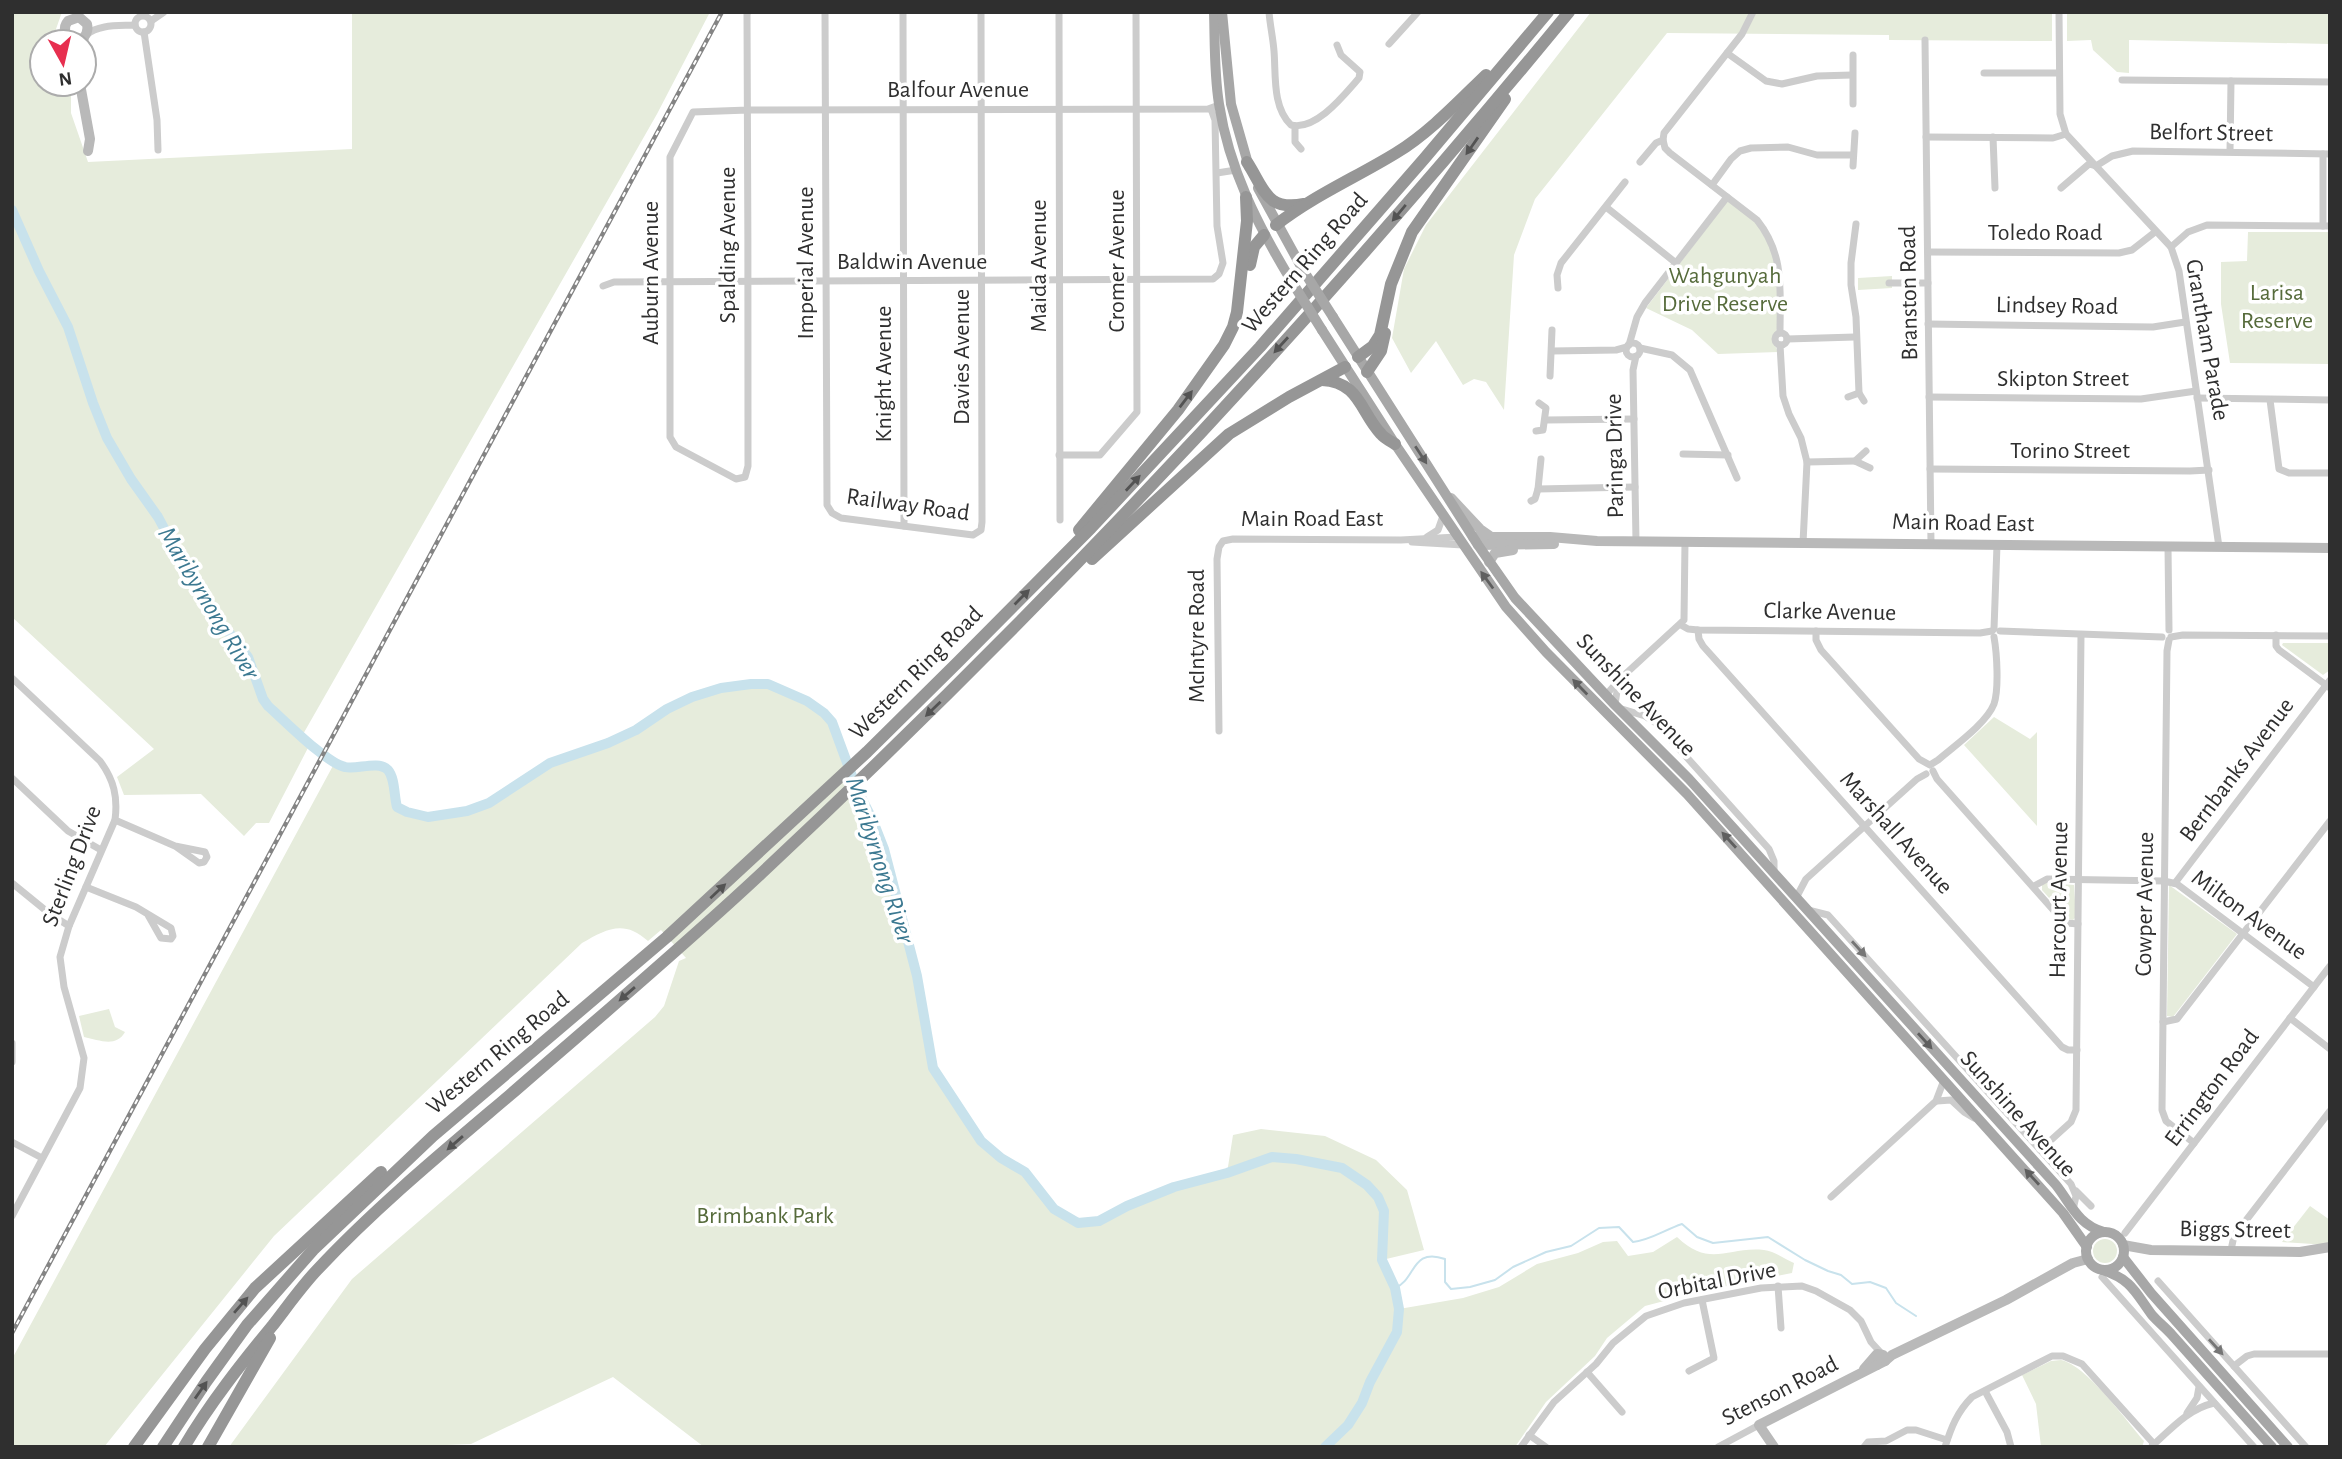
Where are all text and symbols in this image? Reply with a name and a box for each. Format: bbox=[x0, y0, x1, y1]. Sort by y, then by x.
north arrow bbox=[28, 28, 98, 98]
text: N bbox=[57, 68, 73, 89]
street label: Balfour Avenue bbox=[887, 78, 1029, 102]
street label: Belfort Street bbox=[2149, 120, 2273, 146]
one-way arrow bbox=[1465, 137, 1479, 155]
street label: Spalding Avenue bbox=[716, 167, 740, 323]
street label: Imperial Avenue bbox=[794, 186, 818, 340]
street label: Western Ring Road bbox=[1238, 188, 1372, 338]
street label: Cromer Avenue bbox=[1105, 189, 1129, 333]
street label: Maida Avenue bbox=[1027, 199, 1051, 333]
street label: Auburn Avenue bbox=[639, 201, 663, 345]
one-way arrow bbox=[1392, 204, 1407, 221]
street label: Toledo Road bbox=[1988, 221, 2102, 245]
street label: Branston Road bbox=[1896, 225, 1922, 361]
street label: Baldwin Avenue bbox=[837, 250, 987, 274]
street label: Grantham Parade bbox=[2181, 257, 2233, 423]
park label: Wahgunyah Drive Reserve bbox=[1662, 264, 1788, 316]
park label: Larisa Reserve bbox=[2241, 281, 2313, 333]
street label: Davies Avenue bbox=[950, 289, 974, 425]
street label: Lindsey Road bbox=[1996, 293, 2118, 319]
street label: Knight Avenue bbox=[872, 306, 896, 442]
one-way arrow bbox=[1274, 337, 1289, 354]
street label: Skipton Street bbox=[1997, 367, 2129, 391]
one-way arrow bbox=[1179, 390, 1193, 409]
street label: Paringa Drive bbox=[1602, 393, 1628, 519]
street label: Torino Street bbox=[2010, 439, 2130, 463]
one-way arrow bbox=[1415, 445, 1428, 464]
one-way arrow bbox=[1125, 475, 1142, 492]
street label: Railway Road bbox=[845, 484, 971, 526]
street label: Main Road East bbox=[1241, 507, 1384, 531]
street label: Main Road East bbox=[1892, 510, 2035, 536]
water label: Maribyrnong River bbox=[153, 522, 265, 685]
street label: McIntyre Road bbox=[1185, 569, 1209, 703]
one-way arrow bbox=[1480, 571, 1494, 589]
one-way arrow bbox=[1014, 588, 1031, 605]
street label: Clarke Avenue bbox=[1764, 599, 1896, 625]
street label: Western Ring Road bbox=[845, 602, 987, 744]
street label: Sunshine Avenue bbox=[1572, 629, 1700, 761]
one-way arrow bbox=[1572, 679, 1589, 696]
street label: Bernbanks Avenue bbox=[2175, 694, 2299, 846]
one-way arrow bbox=[925, 701, 942, 717]
street label: Marshall Avenue bbox=[1835, 767, 1957, 899]
water label: Maribyrnong River bbox=[841, 774, 920, 948]
street label: Sterling Drive bbox=[38, 802, 106, 930]
street label: Harcourt Avenue bbox=[2046, 821, 2072, 979]
one-way arrow bbox=[1721, 831, 1737, 849]
street label: Cowper Avenue bbox=[2132, 832, 2158, 976]
street label: Milton Avenue bbox=[2187, 865, 2311, 965]
one-way arrow bbox=[709, 883, 726, 899]
one-way arrow bbox=[1851, 940, 1867, 958]
one-way arrow bbox=[618, 986, 636, 1002]
street label: Western Ring Road bbox=[422, 987, 574, 1119]
street label: Errington Road bbox=[2160, 1025, 2264, 1151]
one-way arrow bbox=[1917, 1032, 1933, 1050]
street label: Sunshine Avenue bbox=[1955, 1046, 2081, 1182]
one-way arrow bbox=[446, 1135, 464, 1151]
one-way arrow bbox=[2024, 1169, 2040, 1186]
park label: Brimbank Park bbox=[696, 1204, 834, 1228]
street label: Biggs Street bbox=[2179, 1217, 2291, 1243]
street label: Orbital Drive bbox=[1656, 1258, 1778, 1304]
one-way arrow bbox=[233, 1296, 249, 1314]
one-way arrow bbox=[2208, 1338, 2224, 1355]
street label: Stenson Road bbox=[1718, 1352, 1842, 1430]
one-way arrow bbox=[194, 1380, 207, 1400]

